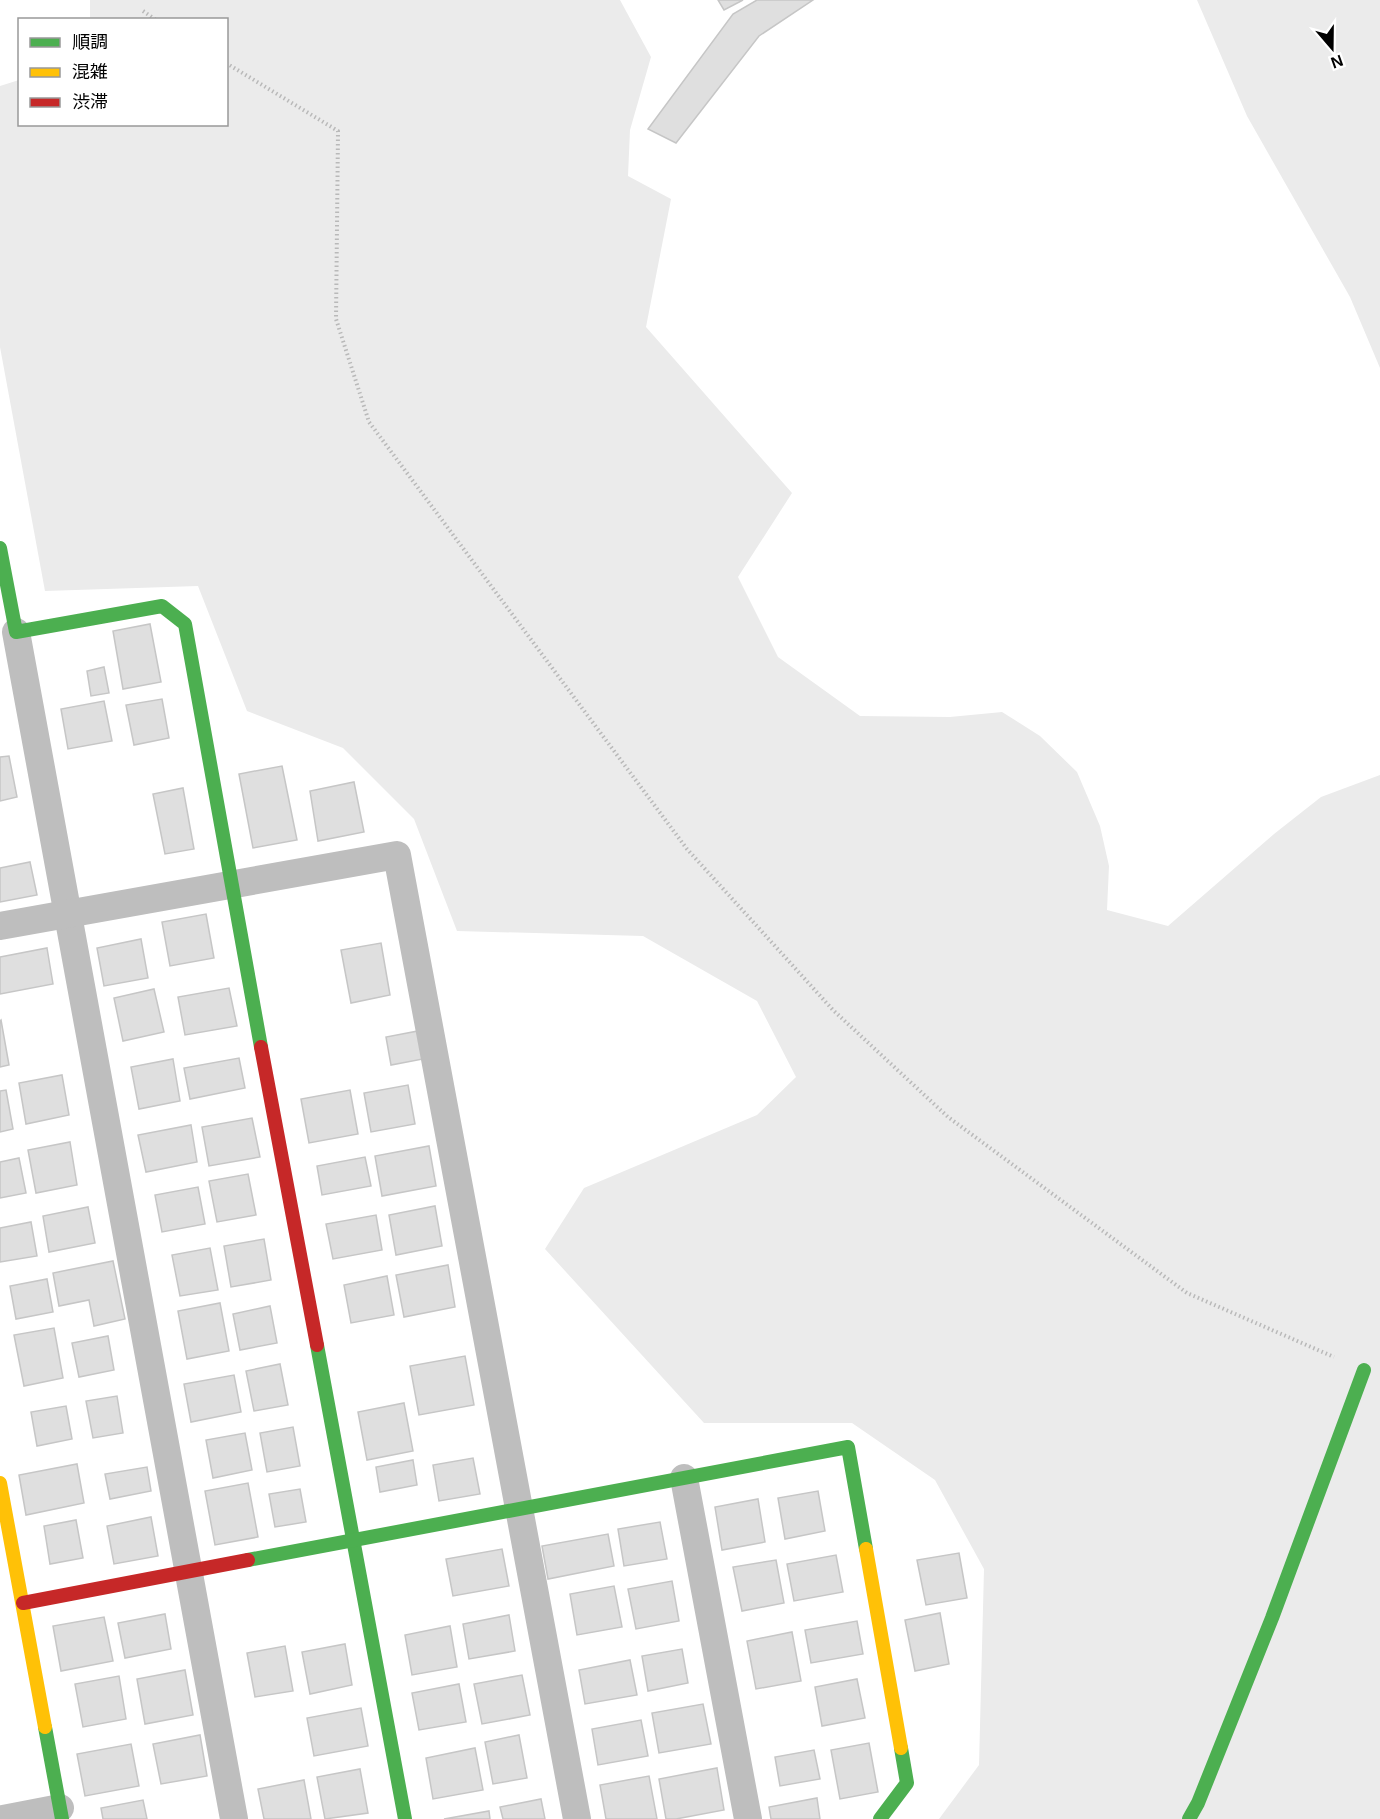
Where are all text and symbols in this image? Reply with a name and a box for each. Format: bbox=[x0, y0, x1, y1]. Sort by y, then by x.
legend bbox=[18, 18, 228, 126]
north arrow bbox=[1302, 18, 1362, 78]
text: 順調 bbox=[72, 32, 108, 52]
text: N bbox=[1329, 52, 1345, 72]
text: 混雑 bbox=[72, 62, 108, 82]
text: 渋滞 bbox=[72, 92, 108, 112]

